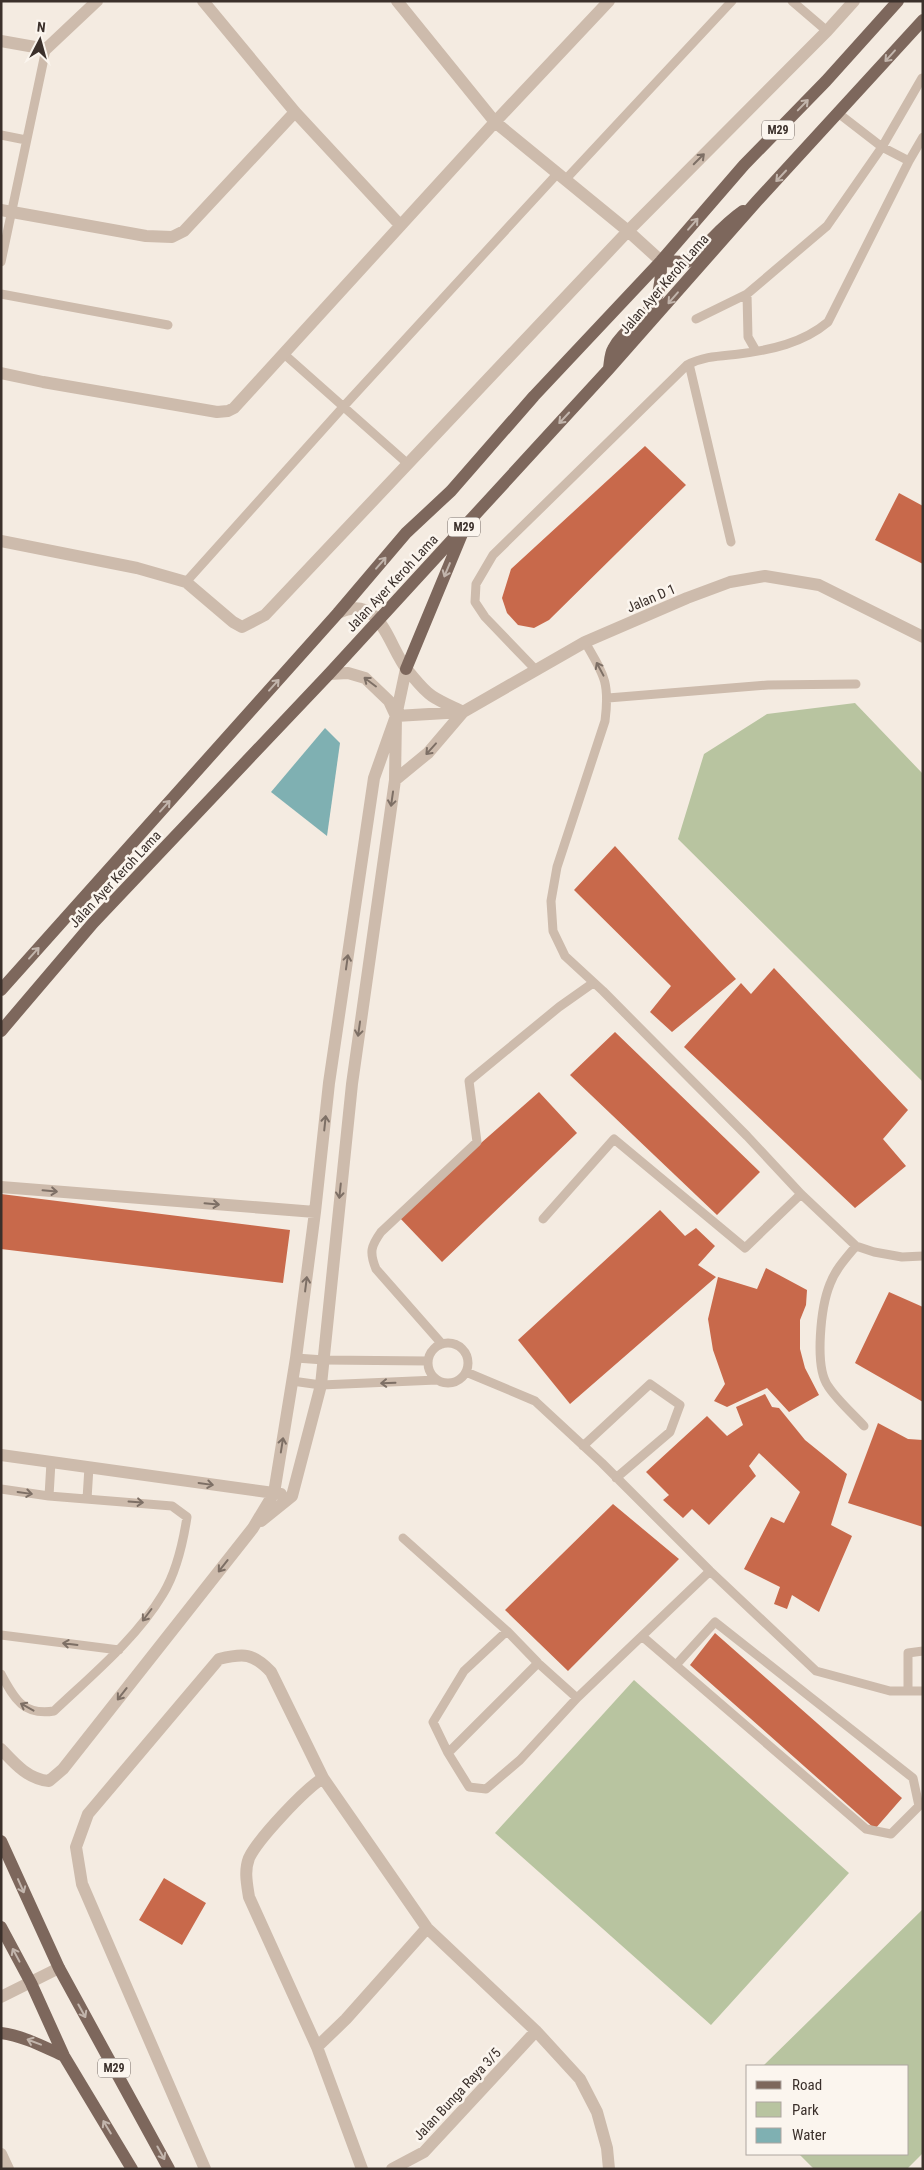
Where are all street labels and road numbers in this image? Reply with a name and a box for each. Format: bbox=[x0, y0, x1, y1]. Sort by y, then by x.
road number: M29 bbox=[762, 120, 794, 140]
street label: Jalan Ayer Keroh Lama bbox=[616, 231, 712, 337]
road number: M29 bbox=[448, 518, 480, 536]
street label: Jalan Ayer Keroh Lama bbox=[343, 531, 441, 635]
street label: Jalan D 1 bbox=[624, 581, 678, 615]
street label: Jalan Ayer Keroh Lama bbox=[66, 827, 164, 931]
street label: Jalan Bunga Raya 3/5 bbox=[410, 2045, 504, 2143]
road number: M29 bbox=[98, 2058, 130, 2078]

